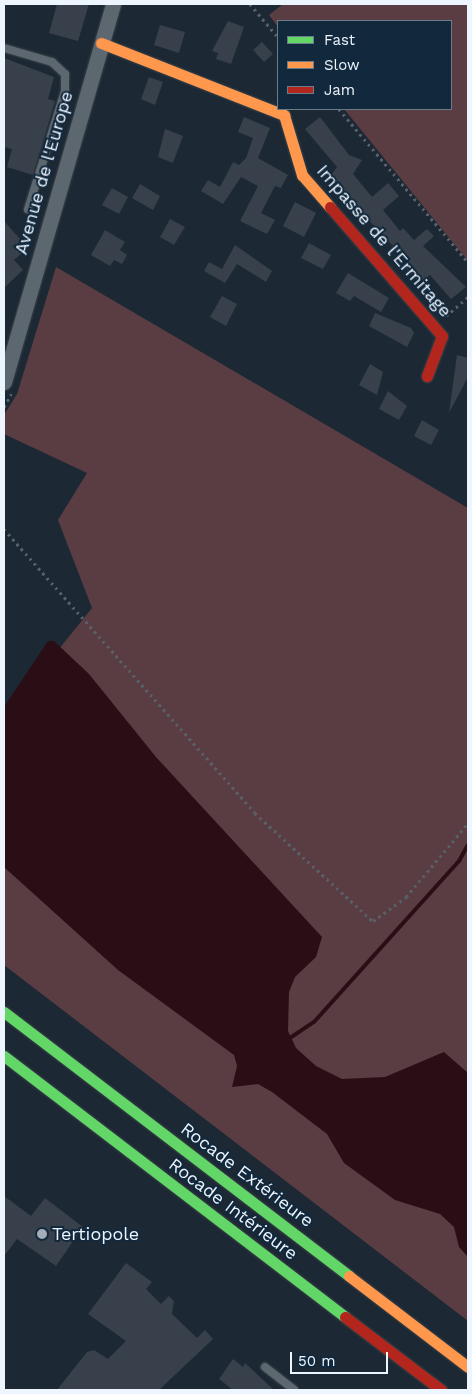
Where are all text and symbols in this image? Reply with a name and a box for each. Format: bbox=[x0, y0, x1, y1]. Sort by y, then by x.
legend bbox=[277, 20, 452, 110]
text: Fast bbox=[324, 31, 355, 49]
text: Slow bbox=[324, 56, 360, 74]
text: Jam bbox=[324, 81, 355, 99]
street label: Avenue de l'Europe bbox=[10, 89, 78, 257]
street label: Impasse de l'Ermitage bbox=[312, 160, 456, 322]
street label: Rocade Extérieure bbox=[176, 1118, 318, 1232]
street label: Rocade Intérieure bbox=[164, 1153, 302, 1265]
place label: Tertiopole bbox=[52, 1223, 139, 1245]
marker: Tertiopole bbox=[36, 1228, 48, 1240]
scale bar bbox=[292, 1342, 390, 1374]
text: 50 m bbox=[298, 1352, 335, 1370]

